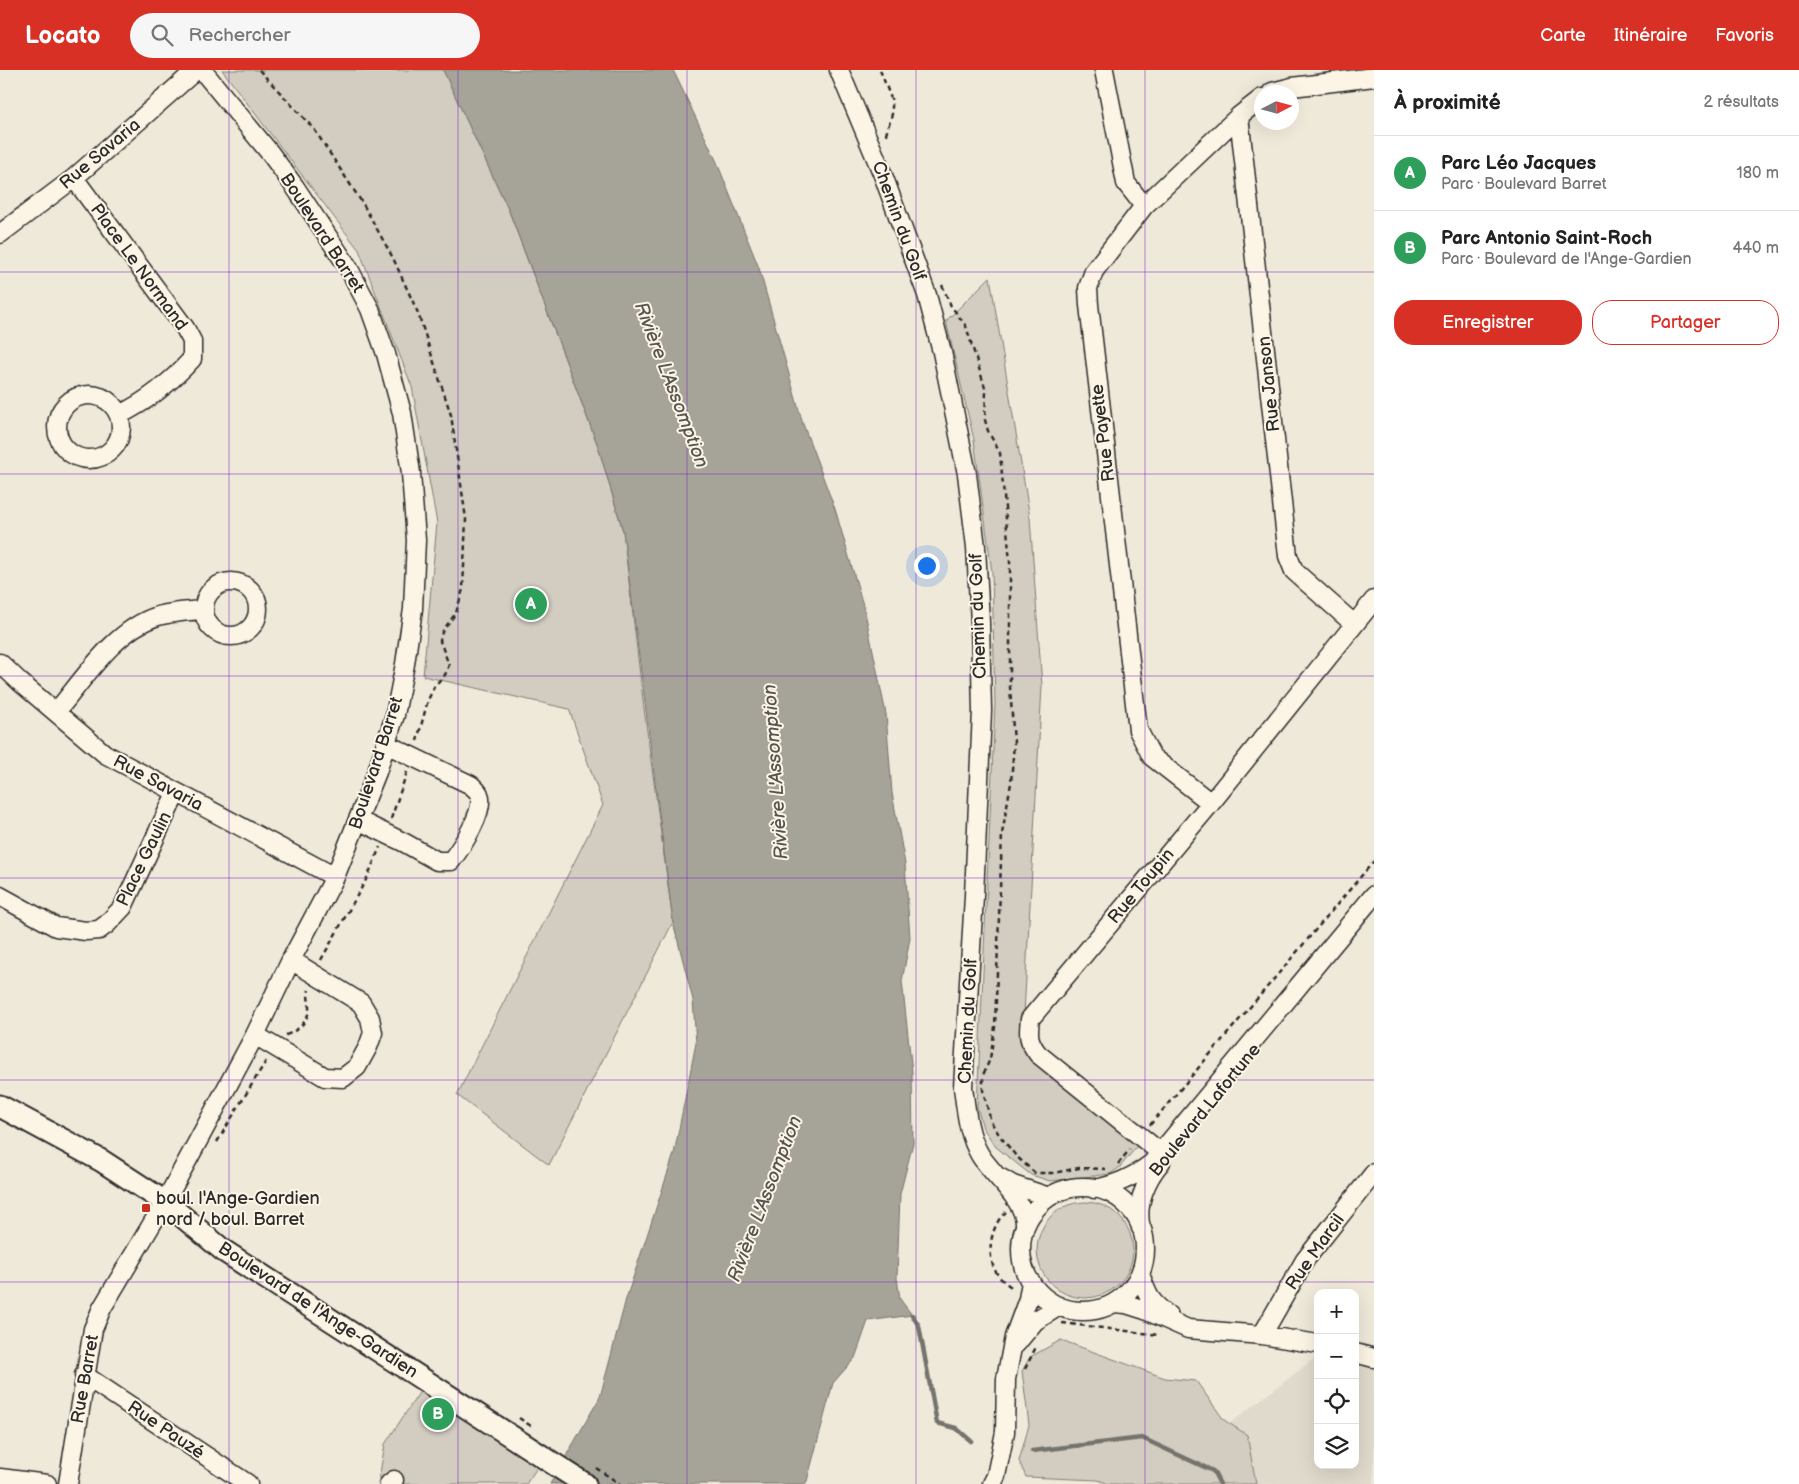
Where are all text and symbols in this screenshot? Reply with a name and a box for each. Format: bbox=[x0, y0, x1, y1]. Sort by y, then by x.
search box bbox=[130, 13, 480, 58]
text: Locato bbox=[25, 21, 100, 50]
icon: search bbox=[148, 21, 176, 49]
text: Rechercher bbox=[188, 24, 290, 47]
text: Carte bbox=[1540, 25, 1586, 46]
text: Itinéraire bbox=[1614, 25, 1687, 46]
text: Favoris bbox=[1715, 25, 1774, 46]
north arrow bbox=[1254, 85, 1299, 130]
text: À proximité bbox=[1394, 90, 1501, 115]
text: 2 résultats bbox=[1704, 93, 1779, 112]
street label: Rue Savaria bbox=[55, 114, 145, 194]
text: Parc Léo Jacques bbox=[1441, 152, 1596, 175]
street label: Chemin du Golf bbox=[868, 158, 931, 284]
text: A bbox=[1405, 164, 1415, 183]
text: 180 m bbox=[1737, 164, 1779, 183]
street label: Boulevard Barret bbox=[276, 169, 369, 297]
text: Parc · Boulevard Barret bbox=[1441, 175, 1607, 194]
street label: Place Le Normand bbox=[86, 199, 192, 335]
text: Parc Antonio Saint-Roch bbox=[1441, 227, 1652, 250]
text: B bbox=[1404, 239, 1416, 258]
text: 440 m bbox=[1733, 239, 1779, 258]
text: Parc · Boulevard de l'Ange-Gardien bbox=[1441, 250, 1692, 269]
water label: Rivière L'Assomption bbox=[629, 299, 713, 471]
button: Enregistrer bbox=[1394, 300, 1582, 345]
button: Partager bbox=[1592, 300, 1779, 345]
street label: Rue Janson bbox=[1254, 335, 1284, 433]
street label: Rue Payette bbox=[1087, 383, 1119, 483]
street label: Chemin du Golf bbox=[965, 552, 991, 679]
your location bbox=[914, 553, 940, 579]
pin: A bbox=[515, 585, 547, 623]
water label: Rivière L'Assomption bbox=[758, 684, 794, 860]
street label: Boulevard Barret bbox=[345, 694, 407, 832]
street label: Rue Savaria bbox=[110, 751, 206, 815]
street label: Place Gaulin bbox=[112, 808, 176, 910]
street label: Rue Toupin bbox=[1104, 844, 1178, 928]
street label: Chemin du Golf bbox=[954, 957, 982, 1084]
street label: Boulevard Lafortune bbox=[1145, 1039, 1265, 1181]
water label: Rivière L'Assomption bbox=[723, 1113, 807, 1285]
place label: boul. l'Ange-Gardien nord / boul. Barret bbox=[156, 1188, 320, 1230]
marker: boul. l'Ange-Gardien nord / boul. Barret bbox=[140, 1202, 152, 1214]
street label: Rue Marcil bbox=[1281, 1210, 1349, 1294]
street label: Boulevard de l'Ange-Gardien bbox=[214, 1238, 422, 1382]
map controls bbox=[1314, 1289, 1359, 1469]
button: + bbox=[1314, 1289, 1359, 1334]
street label: Rue Barret bbox=[67, 1333, 103, 1425]
button: − bbox=[1314, 1334, 1359, 1379]
button: locate bbox=[1314, 1379, 1359, 1424]
pin: B bbox=[422, 1395, 454, 1433]
street label: Rue Pauzé bbox=[123, 1397, 209, 1464]
button: layers bbox=[1314, 1424, 1359, 1469]

